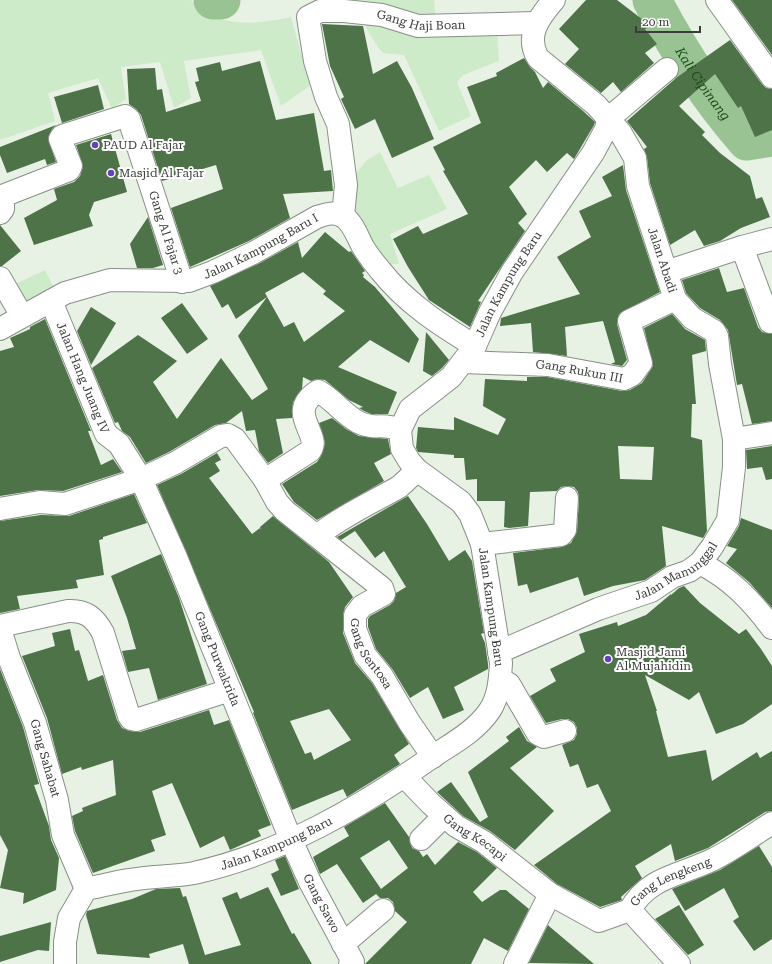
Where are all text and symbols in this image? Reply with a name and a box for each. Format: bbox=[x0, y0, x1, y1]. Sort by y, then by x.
street label: Gang Haji Boan bbox=[376, 8, 466, 33]
scale bar bbox=[636, 8, 700, 34]
text: 20 m bbox=[642, 15, 669, 29]
water label: Kali Cipinang bbox=[672, 44, 734, 123]
place label: PAUD Al Fajar bbox=[103, 138, 184, 152]
marker: PAUD Al Fajar bbox=[90, 140, 100, 150]
place label: Masjid Al Fajar bbox=[119, 166, 204, 180]
marker: Masjid Al Fajar bbox=[106, 168, 116, 178]
street label: Gang Al Fajar 3 bbox=[146, 189, 186, 276]
street label: Jalan Kampung Baru I bbox=[202, 211, 321, 282]
street label: Jalan Abadi bbox=[645, 226, 680, 295]
street label: Jalan Kampung Baru bbox=[473, 228, 545, 339]
street label: Jalan Hang Juang IV bbox=[53, 320, 112, 436]
street label: Gang Rukun III bbox=[535, 358, 624, 386]
street label: Jalan Manunggal bbox=[632, 539, 720, 603]
street label: Jalan Kampung Baru bbox=[476, 547, 506, 668]
street label: Gang Purwakrida bbox=[192, 609, 243, 709]
street label: Gang Sentosa bbox=[348, 618, 395, 692]
place label: Masjid Jami Al Mujahidin bbox=[616, 645, 691, 673]
marker: Masjid Jami Al Mujahidin bbox=[603, 654, 613, 664]
street label: Gang Sahabat bbox=[27, 718, 63, 799]
street label: Gang Kecapi bbox=[440, 811, 510, 864]
street label: Jalan Kampung Baru bbox=[219, 814, 335, 873]
street label: Gang Lengkeng bbox=[627, 854, 713, 909]
street label: Gang Sawo bbox=[300, 872, 343, 935]

